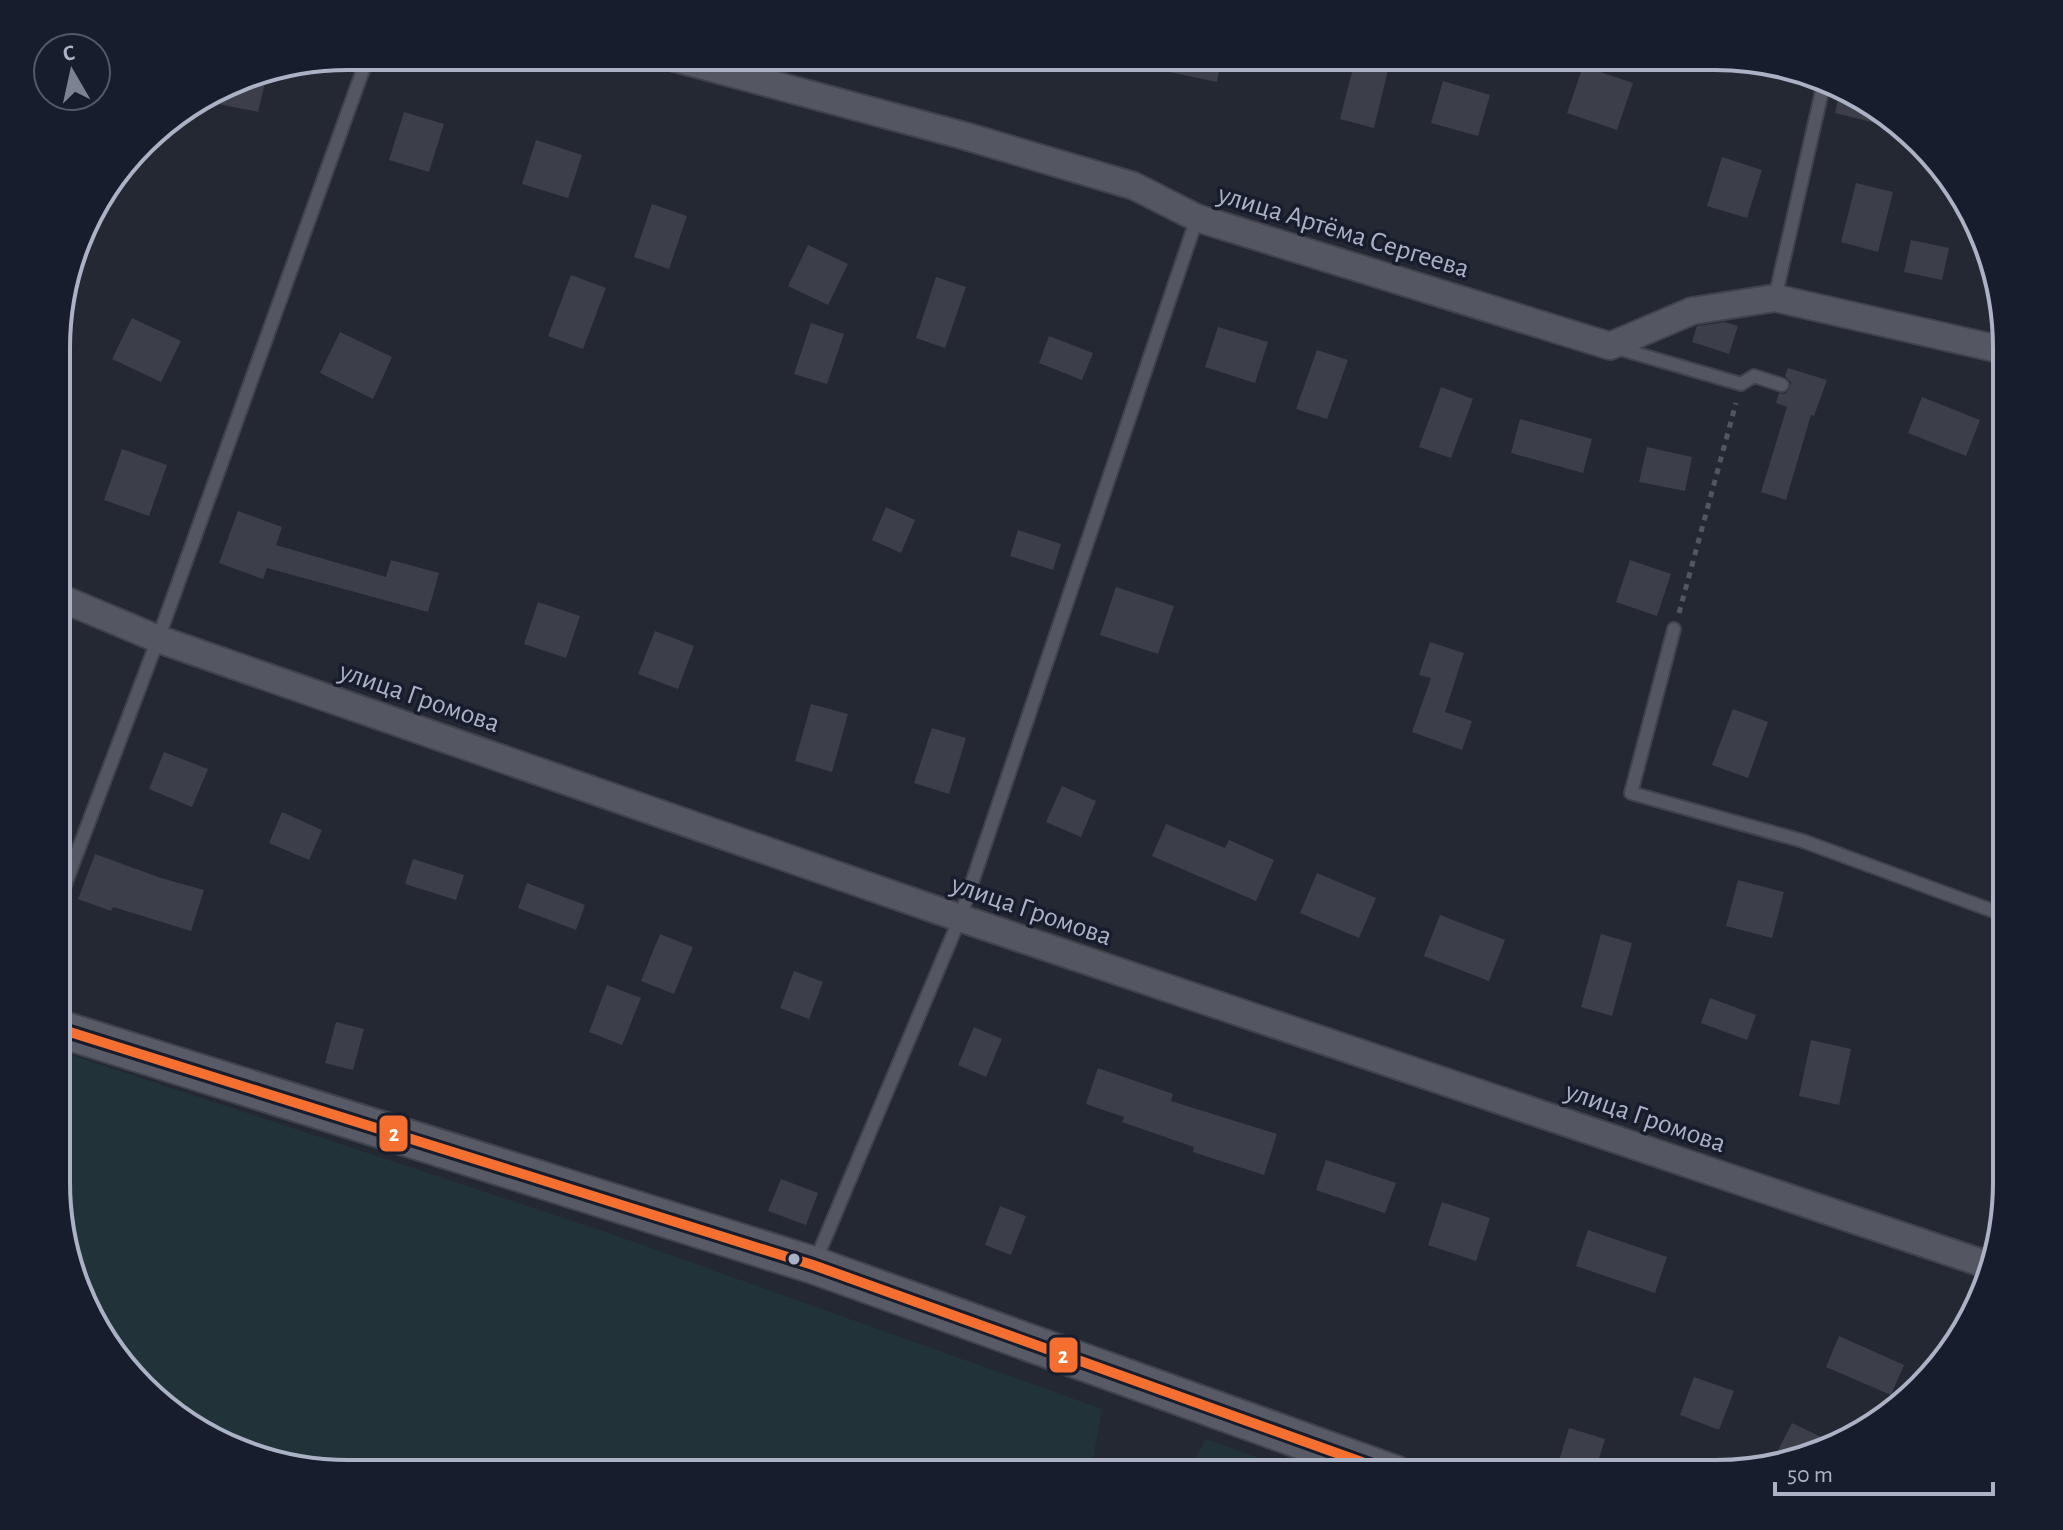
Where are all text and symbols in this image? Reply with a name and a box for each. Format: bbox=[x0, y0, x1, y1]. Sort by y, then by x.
north arrow bbox=[32, 32, 112, 112]
text: С bbox=[61, 41, 77, 65]
street label: улица Артёма Сергеева bbox=[1214, 180, 1473, 284]
street label: улица Громова bbox=[335, 657, 503, 738]
street label: улица Громова bbox=[947, 870, 1115, 951]
street label: улица Громова bbox=[1561, 1077, 1729, 1158]
line badge: 2 bbox=[378, 1114, 409, 1153]
text: 2 bbox=[389, 1123, 399, 1145]
unlabelled marker bbox=[786, 1251, 802, 1267]
line badge: 2 bbox=[1048, 1336, 1079, 1374]
text: 2 bbox=[1058, 1345, 1068, 1367]
scale bar bbox=[1775, 1446, 1993, 1496]
text: 50 m bbox=[1787, 1463, 1833, 1487]

